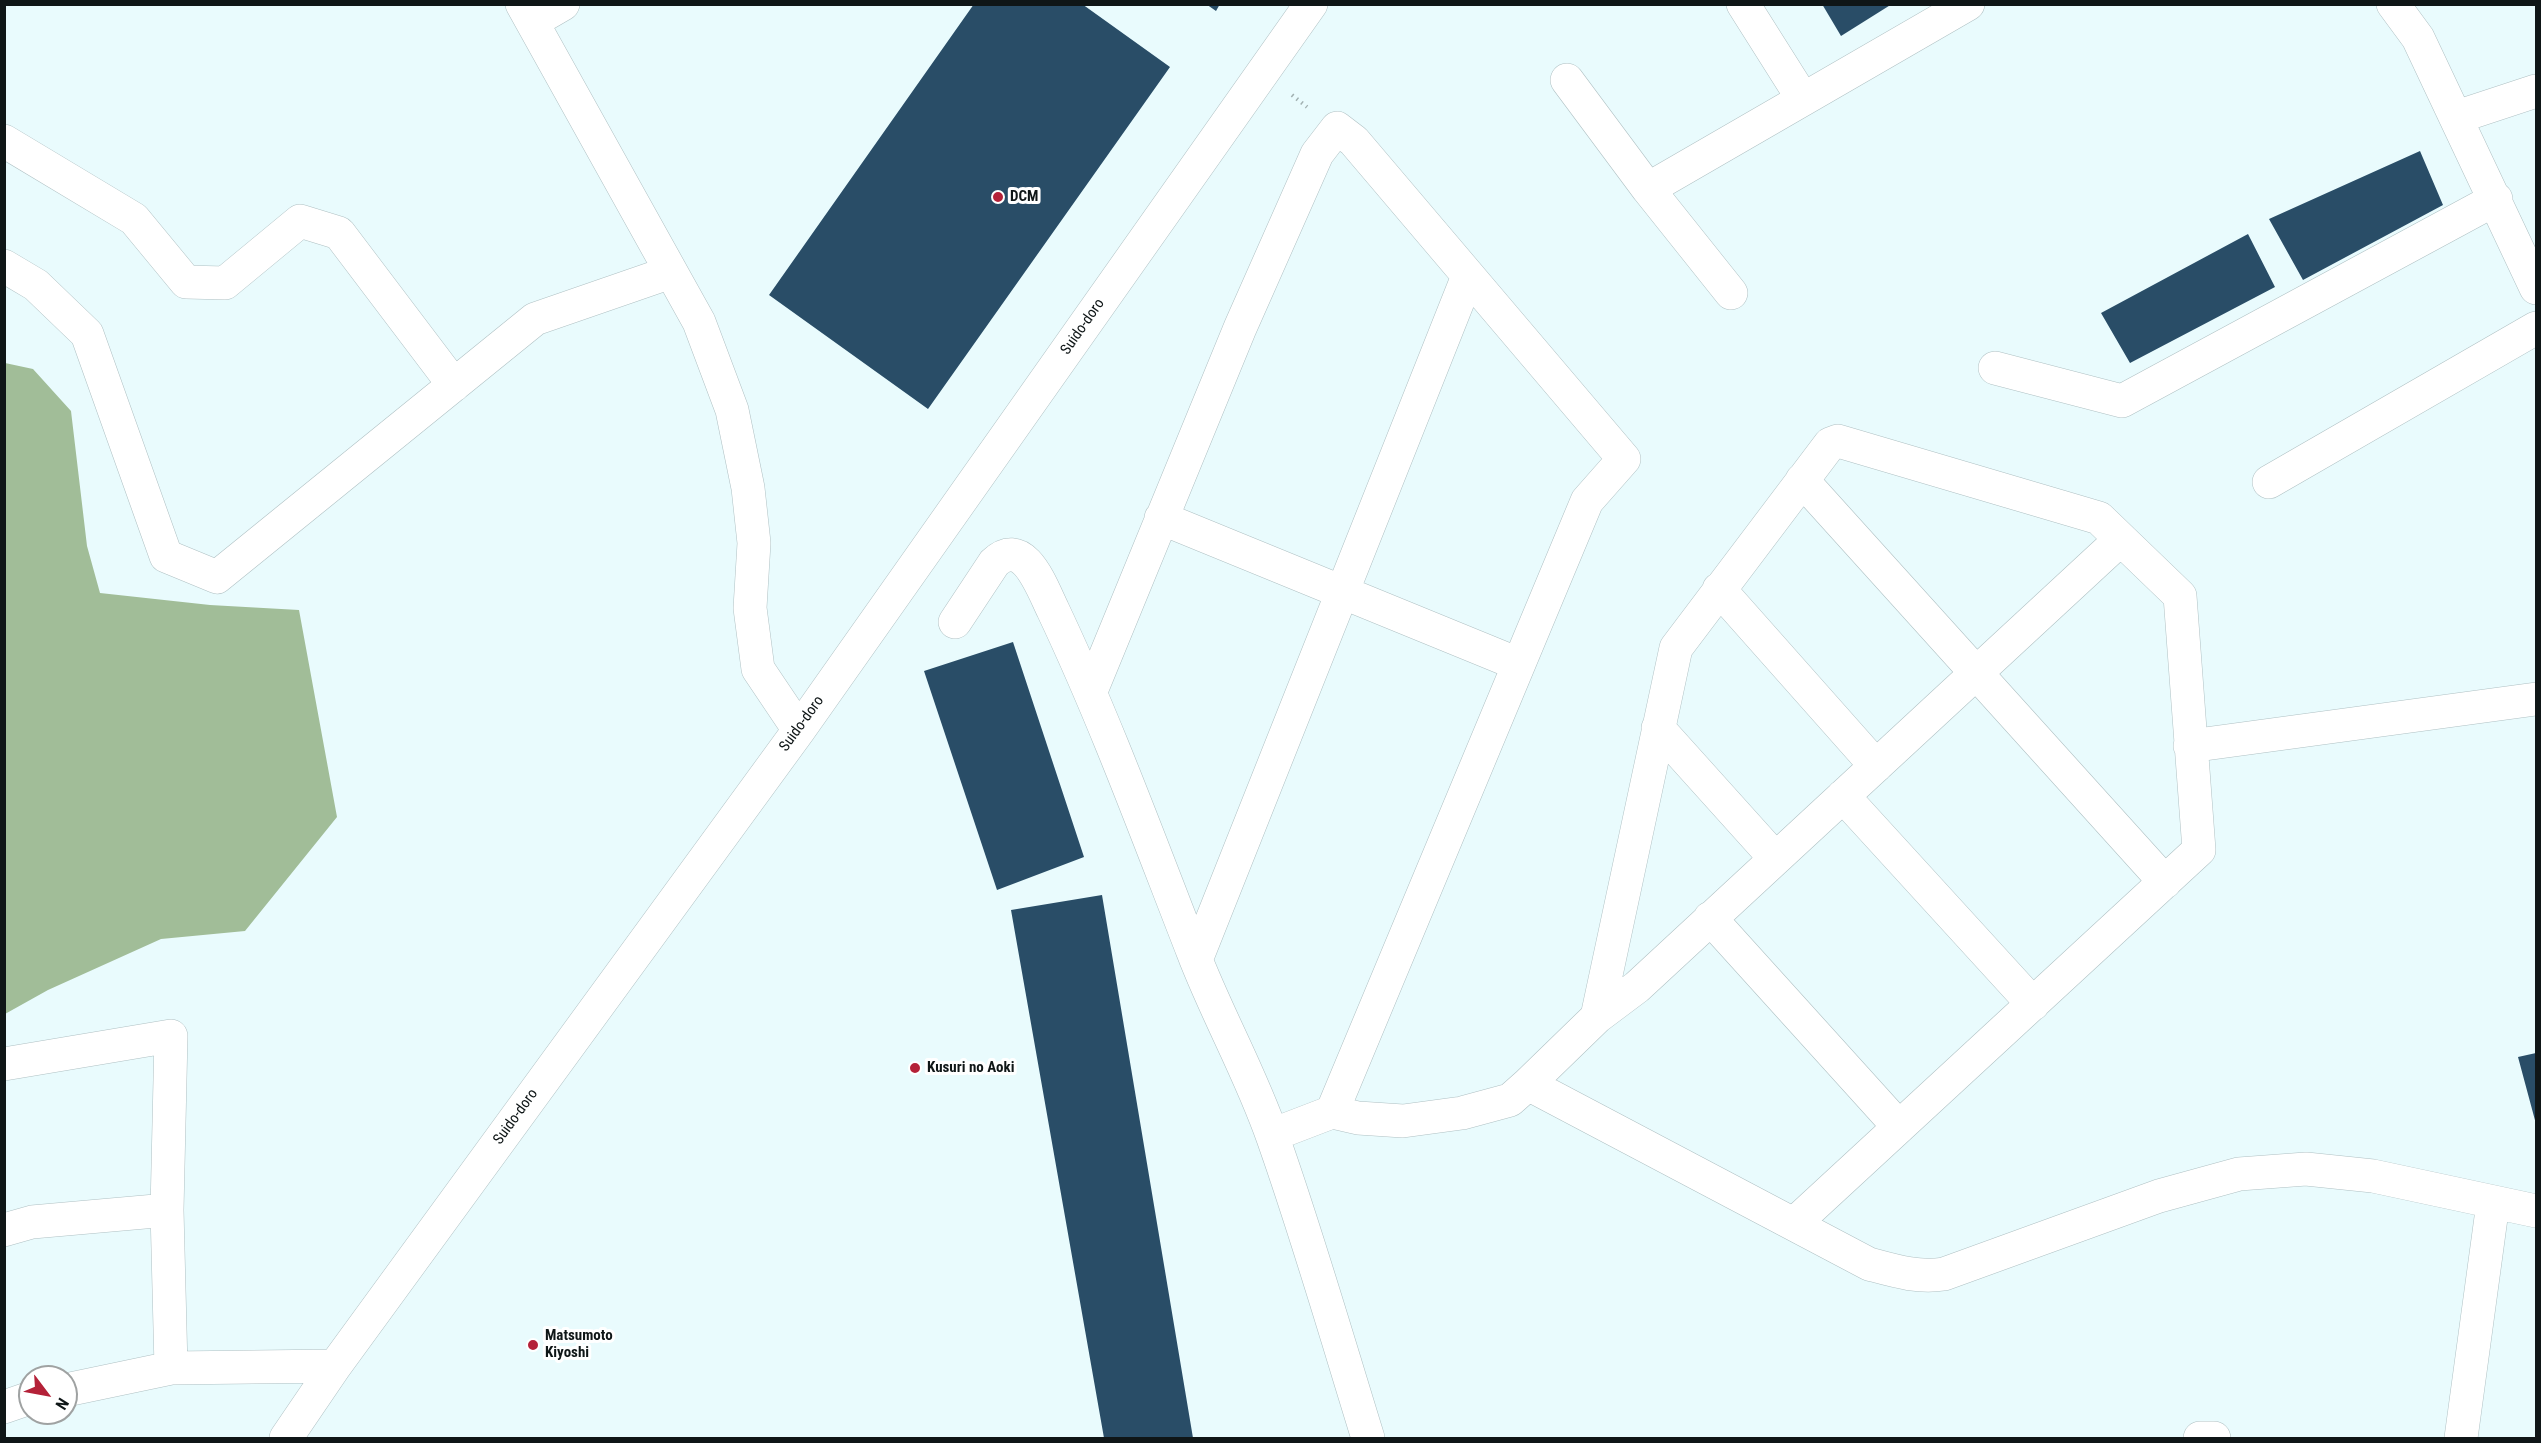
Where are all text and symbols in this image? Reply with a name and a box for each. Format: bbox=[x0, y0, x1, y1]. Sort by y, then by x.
place label: DCM bbox=[1010, 188, 1038, 206]
marker: DCM bbox=[991, 190, 1005, 204]
street label: Suido-doro bbox=[1057, 296, 1109, 358]
street label: Suido-doro bbox=[776, 693, 828, 755]
place label: Kusuri no Aoki bbox=[927, 1059, 1014, 1077]
marker: Kusuri no Aoki bbox=[908, 1061, 922, 1075]
street label: Suido-doro bbox=[490, 1086, 542, 1148]
place label: Matsumoto Kiyoshi bbox=[545, 1327, 613, 1362]
marker: Matsumoto Kiyoshi bbox=[526, 1338, 540, 1352]
north arrow bbox=[18, 1365, 78, 1425]
text: N bbox=[51, 1395, 73, 1413]

